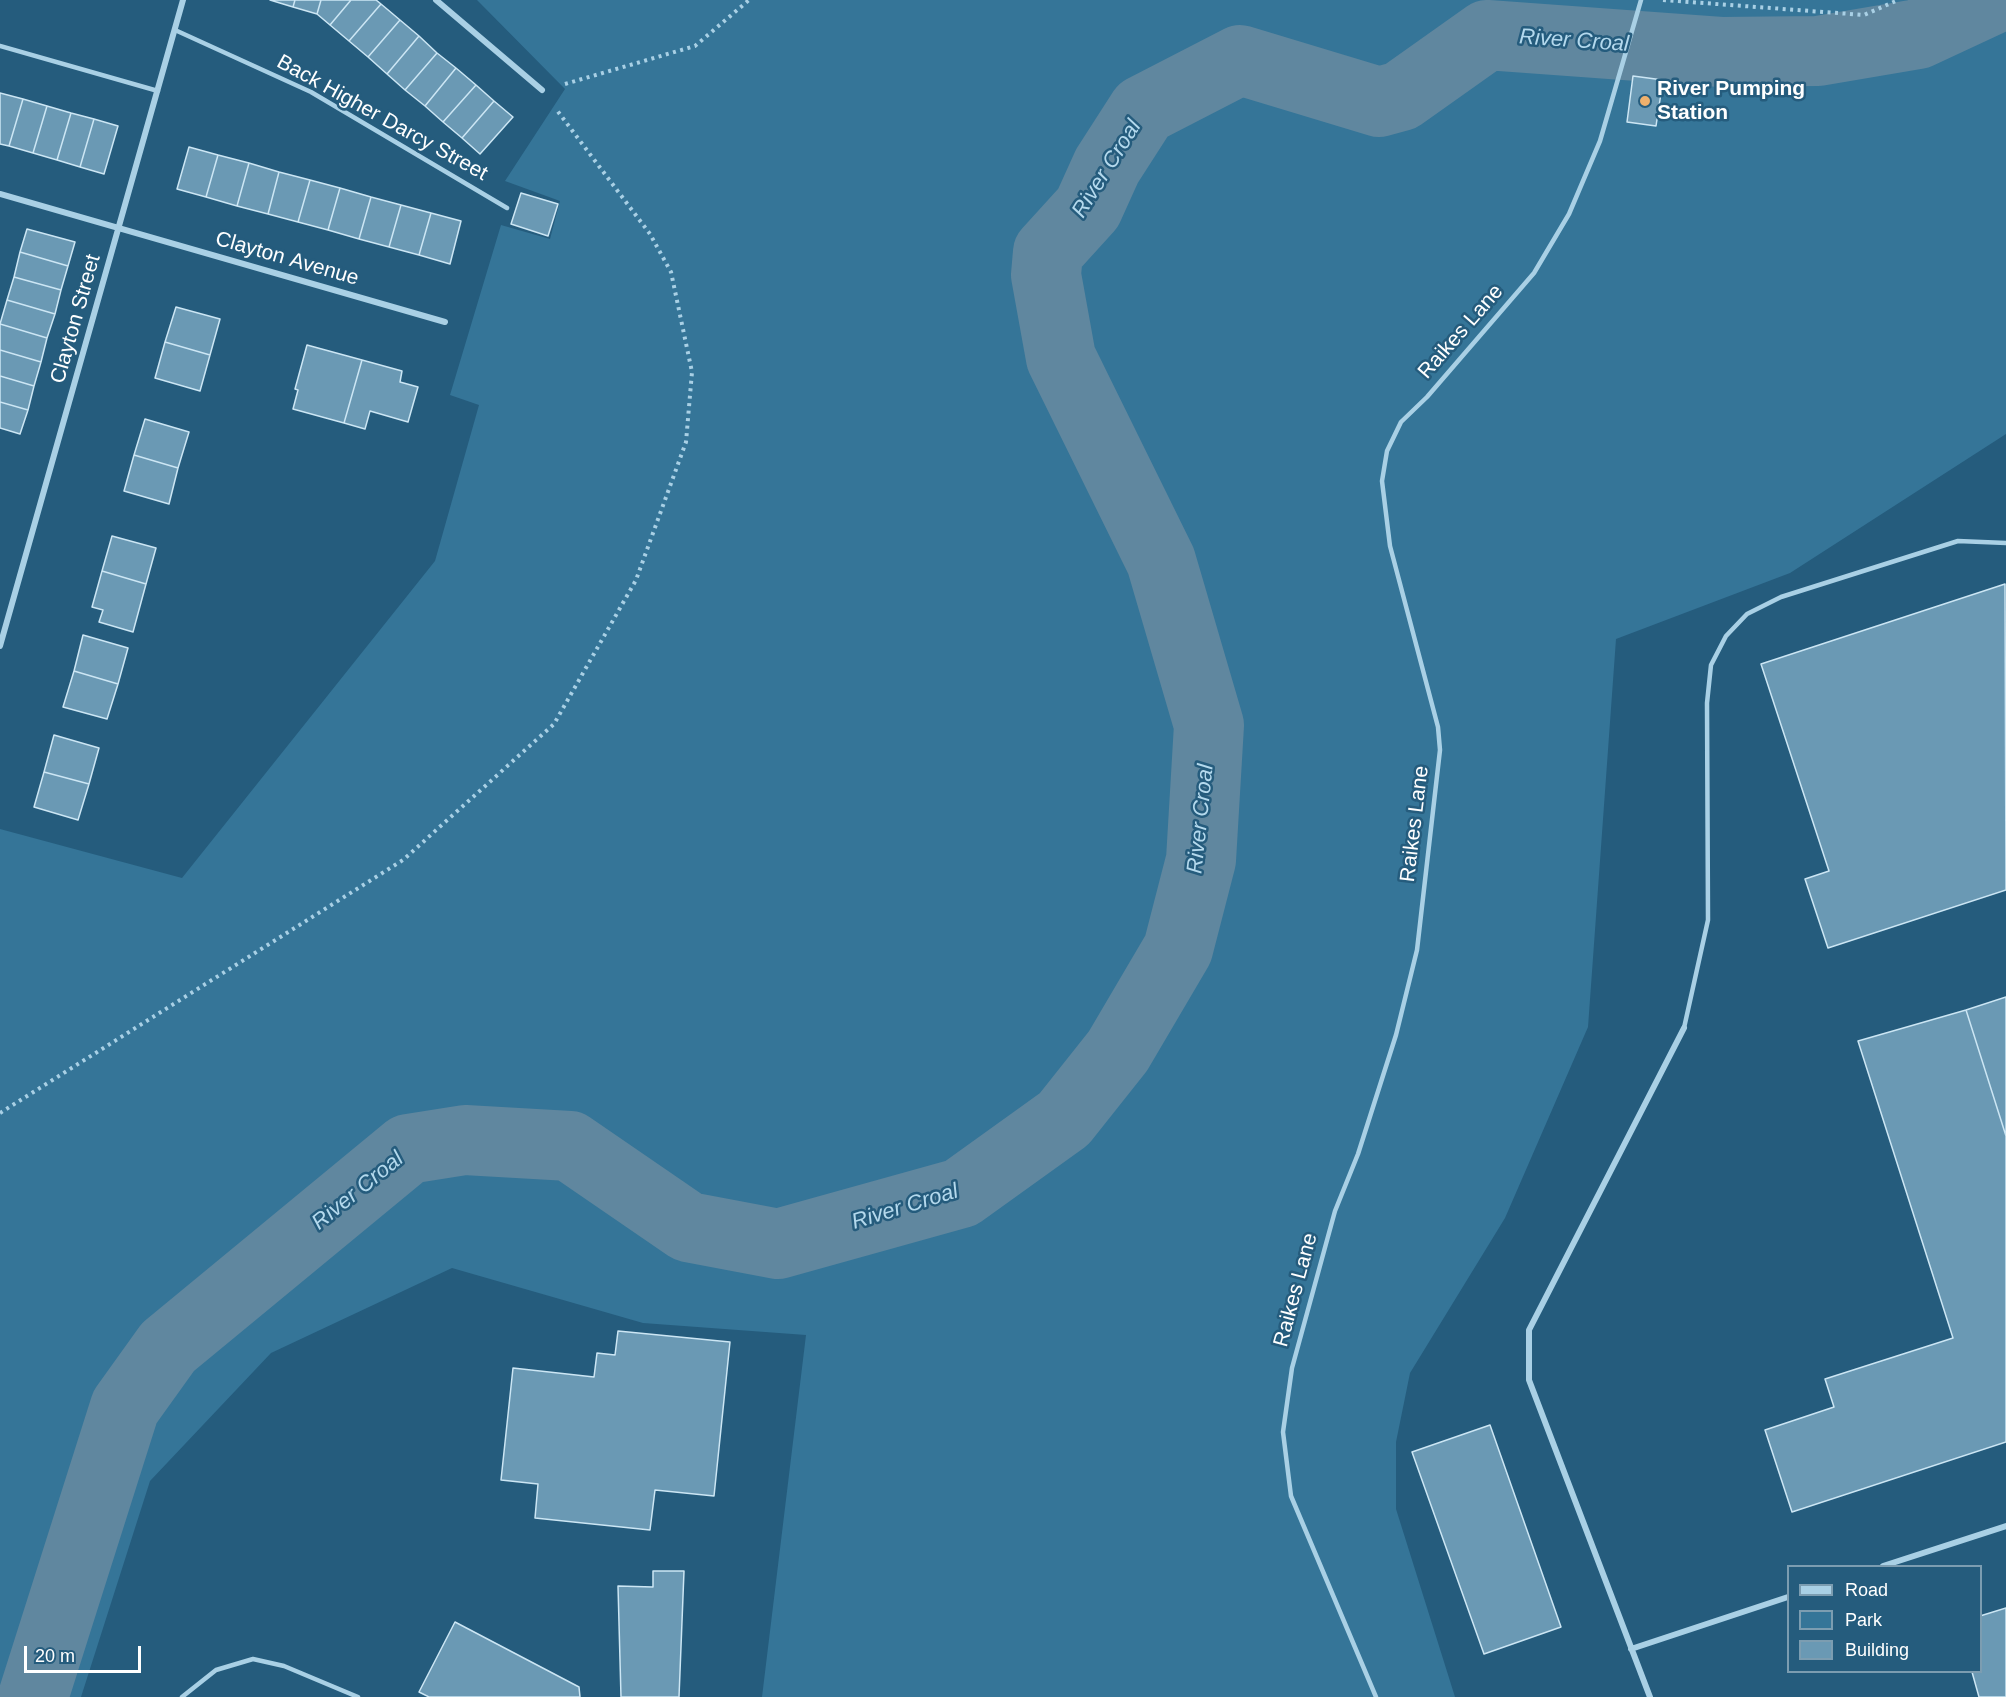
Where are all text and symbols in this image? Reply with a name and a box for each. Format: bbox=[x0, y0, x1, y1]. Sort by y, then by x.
water label: River Croal bbox=[1518, 24, 1630, 58]
street label: Back Higher Darcy Street bbox=[272, 50, 492, 186]
place label: River Pumping Station bbox=[1657, 76, 1805, 126]
marker: River Pumping Station bbox=[1638, 94, 1652, 108]
water label: River Croal bbox=[1067, 115, 1147, 223]
street label: Clayton Avenue bbox=[212, 227, 362, 291]
street label: Clayton Street bbox=[46, 252, 106, 386]
street label: Raikes Lane bbox=[1413, 280, 1509, 384]
water label: River Croal bbox=[1182, 763, 1220, 875]
street label: Raikes Lane bbox=[1395, 765, 1435, 883]
water label: River Croal bbox=[307, 1146, 409, 1236]
water label: River Croal bbox=[849, 1178, 961, 1236]
street label: Raikes Lane bbox=[1269, 1230, 1323, 1350]
legend bbox=[1787, 1565, 1982, 1673]
text: Road bbox=[1845, 1580, 1888, 1600]
text: Park bbox=[1845, 1610, 1882, 1630]
scale bar bbox=[27, 1634, 144, 1672]
text: Building bbox=[1845, 1640, 1909, 1660]
text: 20 m bbox=[35, 1646, 75, 1666]

